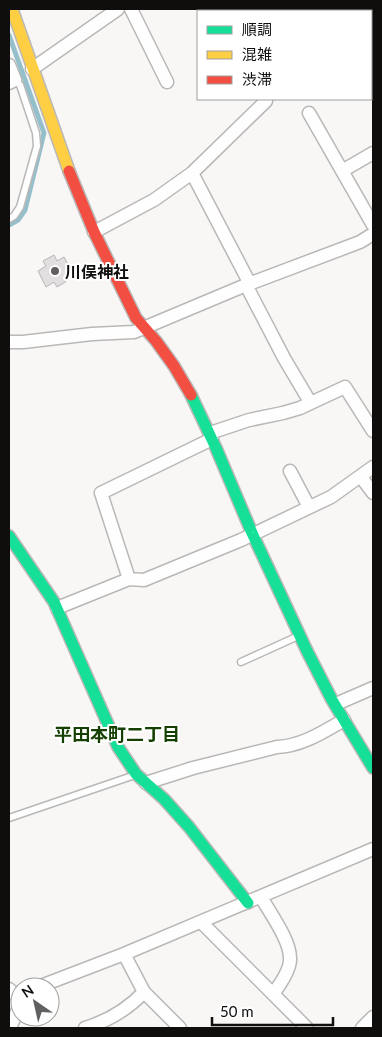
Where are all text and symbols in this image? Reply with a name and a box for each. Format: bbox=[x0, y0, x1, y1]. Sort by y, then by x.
legend bbox=[197, 10, 372, 100]
text: 順調 bbox=[242, 20, 272, 38]
text: 混雑 bbox=[242, 45, 272, 63]
text: 渋滞 bbox=[242, 70, 272, 88]
place label: 川俣神社 bbox=[65, 262, 129, 281]
marker: 川俣神社 bbox=[49, 265, 61, 277]
district label: 平田本町二丁目 bbox=[54, 723, 180, 745]
north arrow bbox=[10, 977, 60, 1027]
text: N bbox=[18, 981, 37, 1001]
scale bar bbox=[212, 994, 333, 1026]
text: 50 m bbox=[220, 1002, 254, 1020]

